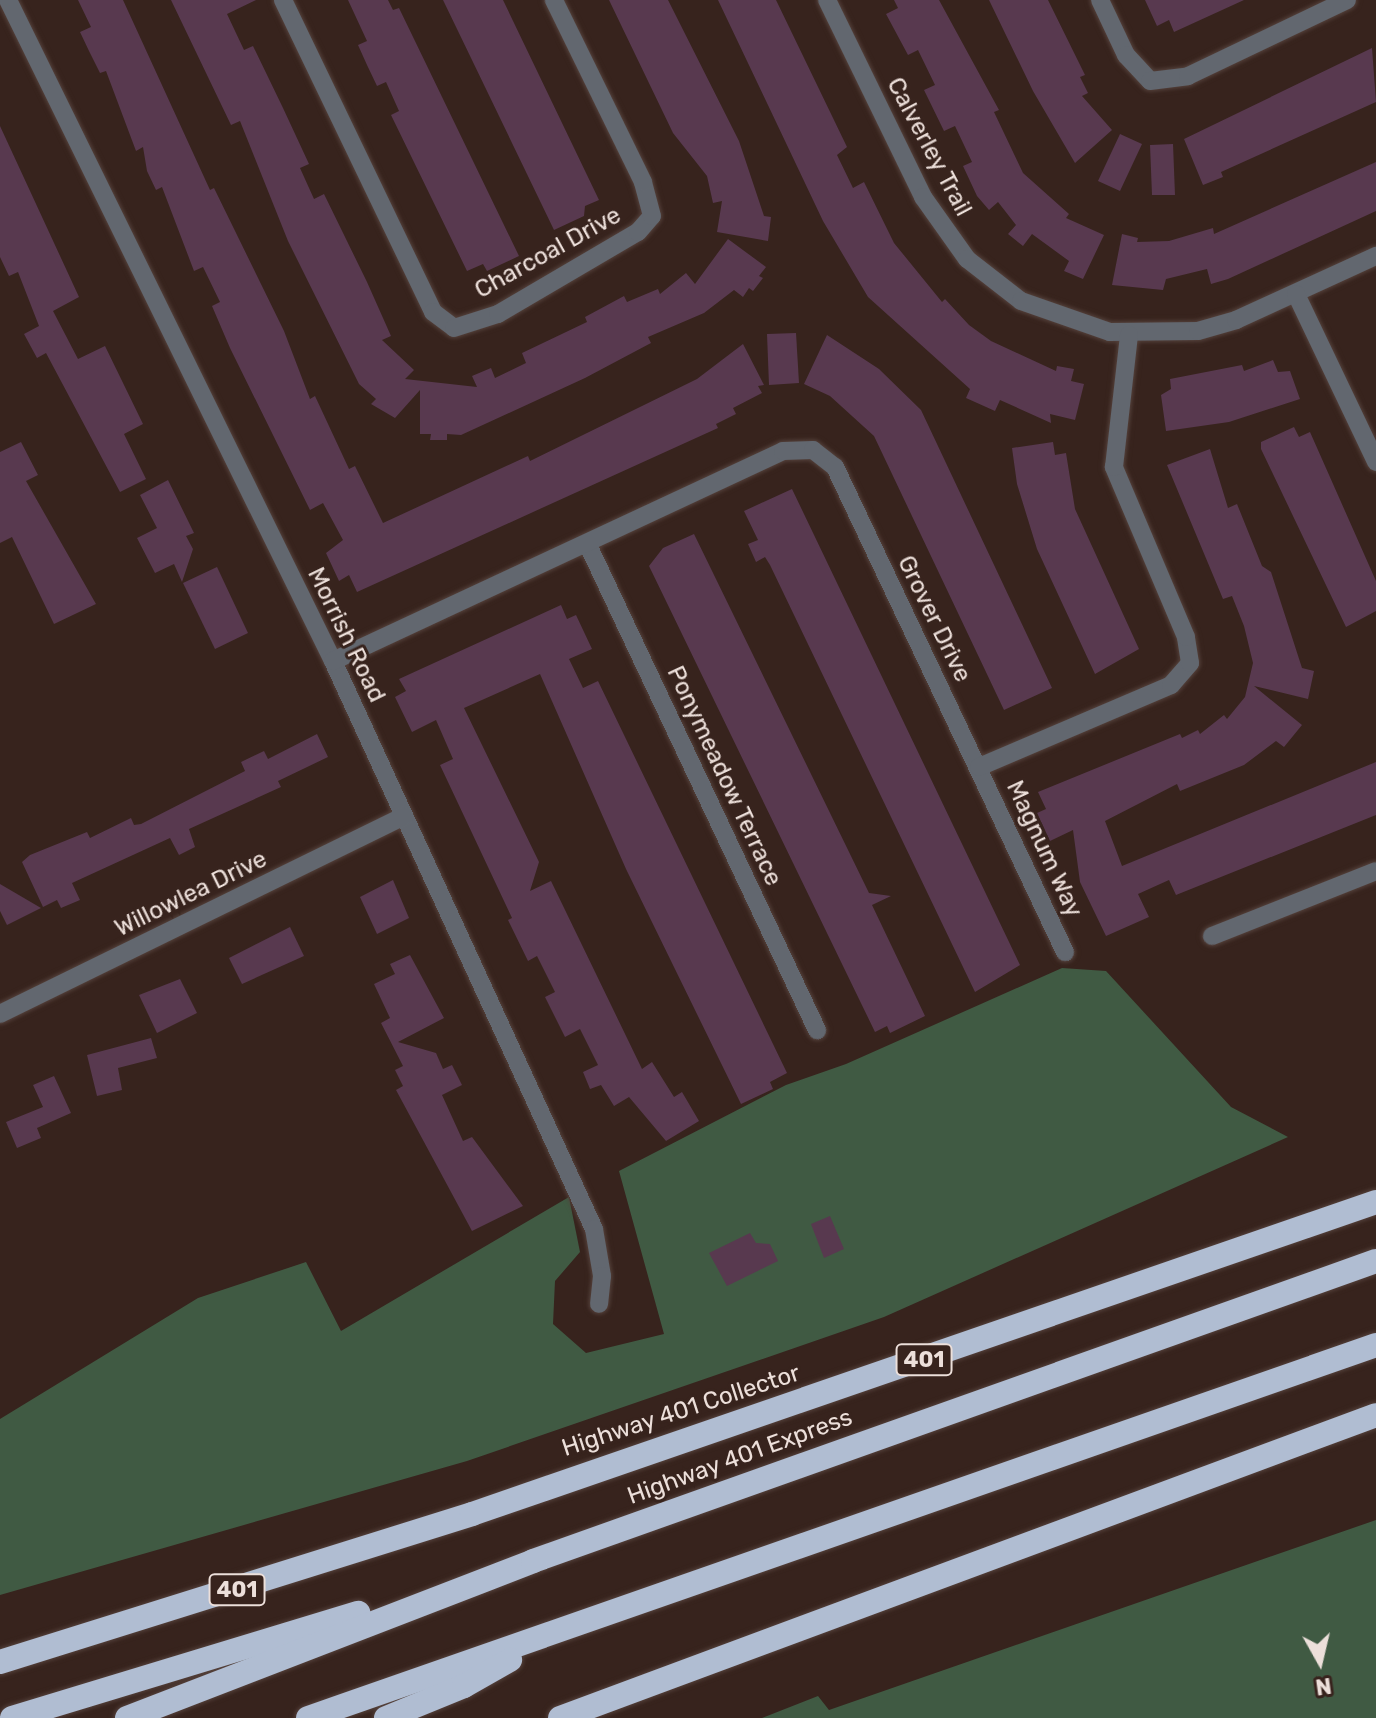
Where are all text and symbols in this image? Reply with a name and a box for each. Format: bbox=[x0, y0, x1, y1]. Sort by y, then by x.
street label: Calverley Trail bbox=[880, 72, 978, 222]
street label: Charcoal Drive bbox=[470, 201, 626, 305]
street label: Grover Drive bbox=[891, 551, 977, 687]
street label: Morrish Road bbox=[301, 563, 391, 707]
street label: Ponymeadow Terrace bbox=[660, 661, 788, 891]
street label: Magnum Way bbox=[1000, 776, 1088, 922]
street label: Willowlea Drive bbox=[110, 845, 272, 943]
road number: 401 bbox=[894, 1342, 954, 1378]
street label: Highway 401 Collector bbox=[558, 1359, 804, 1463]
street label: Highway 401 Express bbox=[623, 1403, 857, 1511]
road number: 401 bbox=[207, 1572, 267, 1608]
north arrow bbox=[1280, 1622, 1360, 1702]
text: N bbox=[1314, 1672, 1333, 1701]

